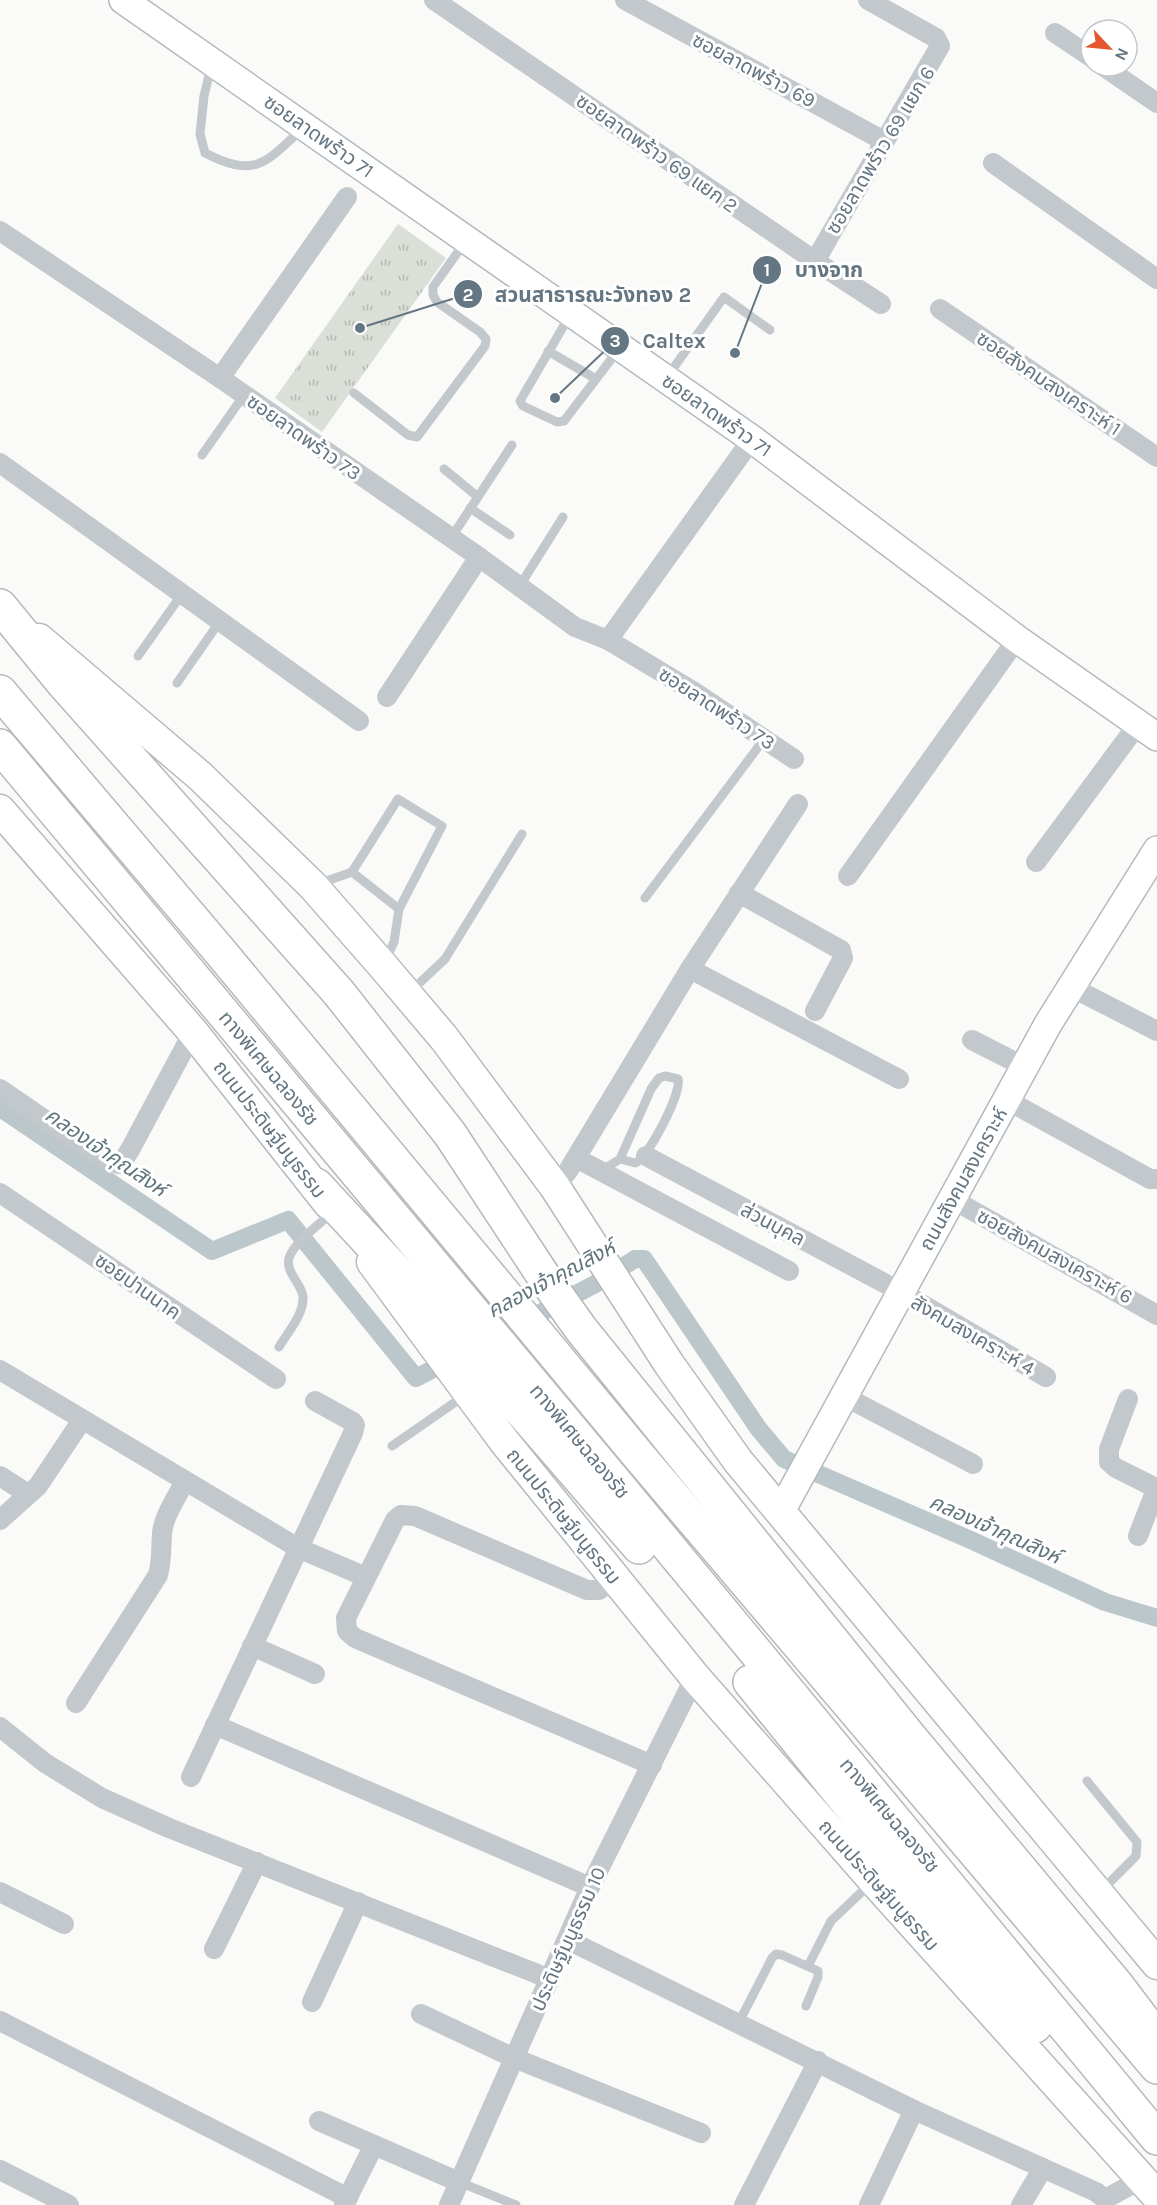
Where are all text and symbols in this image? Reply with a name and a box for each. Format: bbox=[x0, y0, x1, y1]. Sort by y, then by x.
north arrow bbox=[1079, 18, 1139, 78]
street label: ซอยลาดพร้าว 69 bbox=[688, 28, 819, 112]
text: N bbox=[1111, 45, 1133, 64]
street label: ซอยลาดพร้าว 69 แยก 6 bbox=[821, 62, 940, 238]
street label: ซอยลาดพร้าว 69 แยก 2 bbox=[572, 89, 742, 218]
street label: ซอยลาดพร้าว 71 bbox=[259, 90, 378, 183]
callout: บางจาก bbox=[752, 250, 875, 289]
text: บางจาก bbox=[795, 258, 863, 282]
text: 1 bbox=[764, 259, 770, 281]
callout: สวนสาธารณะวังทอง 2 bbox=[453, 275, 704, 314]
text: สวนสาธารณะวังทอง 2 bbox=[495, 283, 691, 307]
text: 2 bbox=[463, 284, 473, 306]
callout: Caltex bbox=[600, 321, 717, 360]
street label: ซอยสังคมสงเคราะห์ 1 bbox=[972, 327, 1125, 440]
text: Caltex bbox=[642, 329, 706, 353]
text: 3 bbox=[609, 330, 621, 352]
street label: ซอยลาดพร้าว 71 bbox=[657, 369, 776, 462]
street label: ซอยลาดพร้าว 73 bbox=[242, 390, 365, 485]
street label: ซอยลาดพร้าว 73 bbox=[654, 662, 779, 755]
street label: ทางพิเศษฉลองรัช bbox=[214, 1006, 323, 1130]
street label: ถนนประดิษฐ์มนูธรรม bbox=[208, 1056, 331, 1203]
water label: คลองเจ้าคุณสิงห์ bbox=[40, 1103, 175, 1205]
street label: ถนนสังคมสงเคราะห์ bbox=[915, 1103, 1012, 1255]
street label: ส่วนบุคล bbox=[737, 1198, 809, 1251]
street label: ซอยสังคมสงเคราะห์ 6 bbox=[973, 1204, 1136, 1309]
water label: คลองเจ้าคุณสิงห์ bbox=[483, 1233, 623, 1324]
street label: ซอยปานนาค bbox=[90, 1248, 185, 1324]
street label: สังคมสงเคราะห์ 4 bbox=[907, 1291, 1039, 1380]
street label: ทางพิเศษฉลองรัช bbox=[525, 1379, 634, 1503]
street label: ถนนประดิษฐ์มนูธรรม bbox=[501, 1444, 626, 1590]
water label: คลองเจ้าคุณสิงห์ bbox=[925, 1489, 1068, 1571]
street label: ทางพิเศษฉลองรัช bbox=[835, 1753, 944, 1877]
street label: ถนนประดิษฐ์มนูธรรม bbox=[813, 1815, 944, 1956]
street label: ประดิษฐ์มนูธรรม 10 bbox=[526, 1864, 611, 2015]

